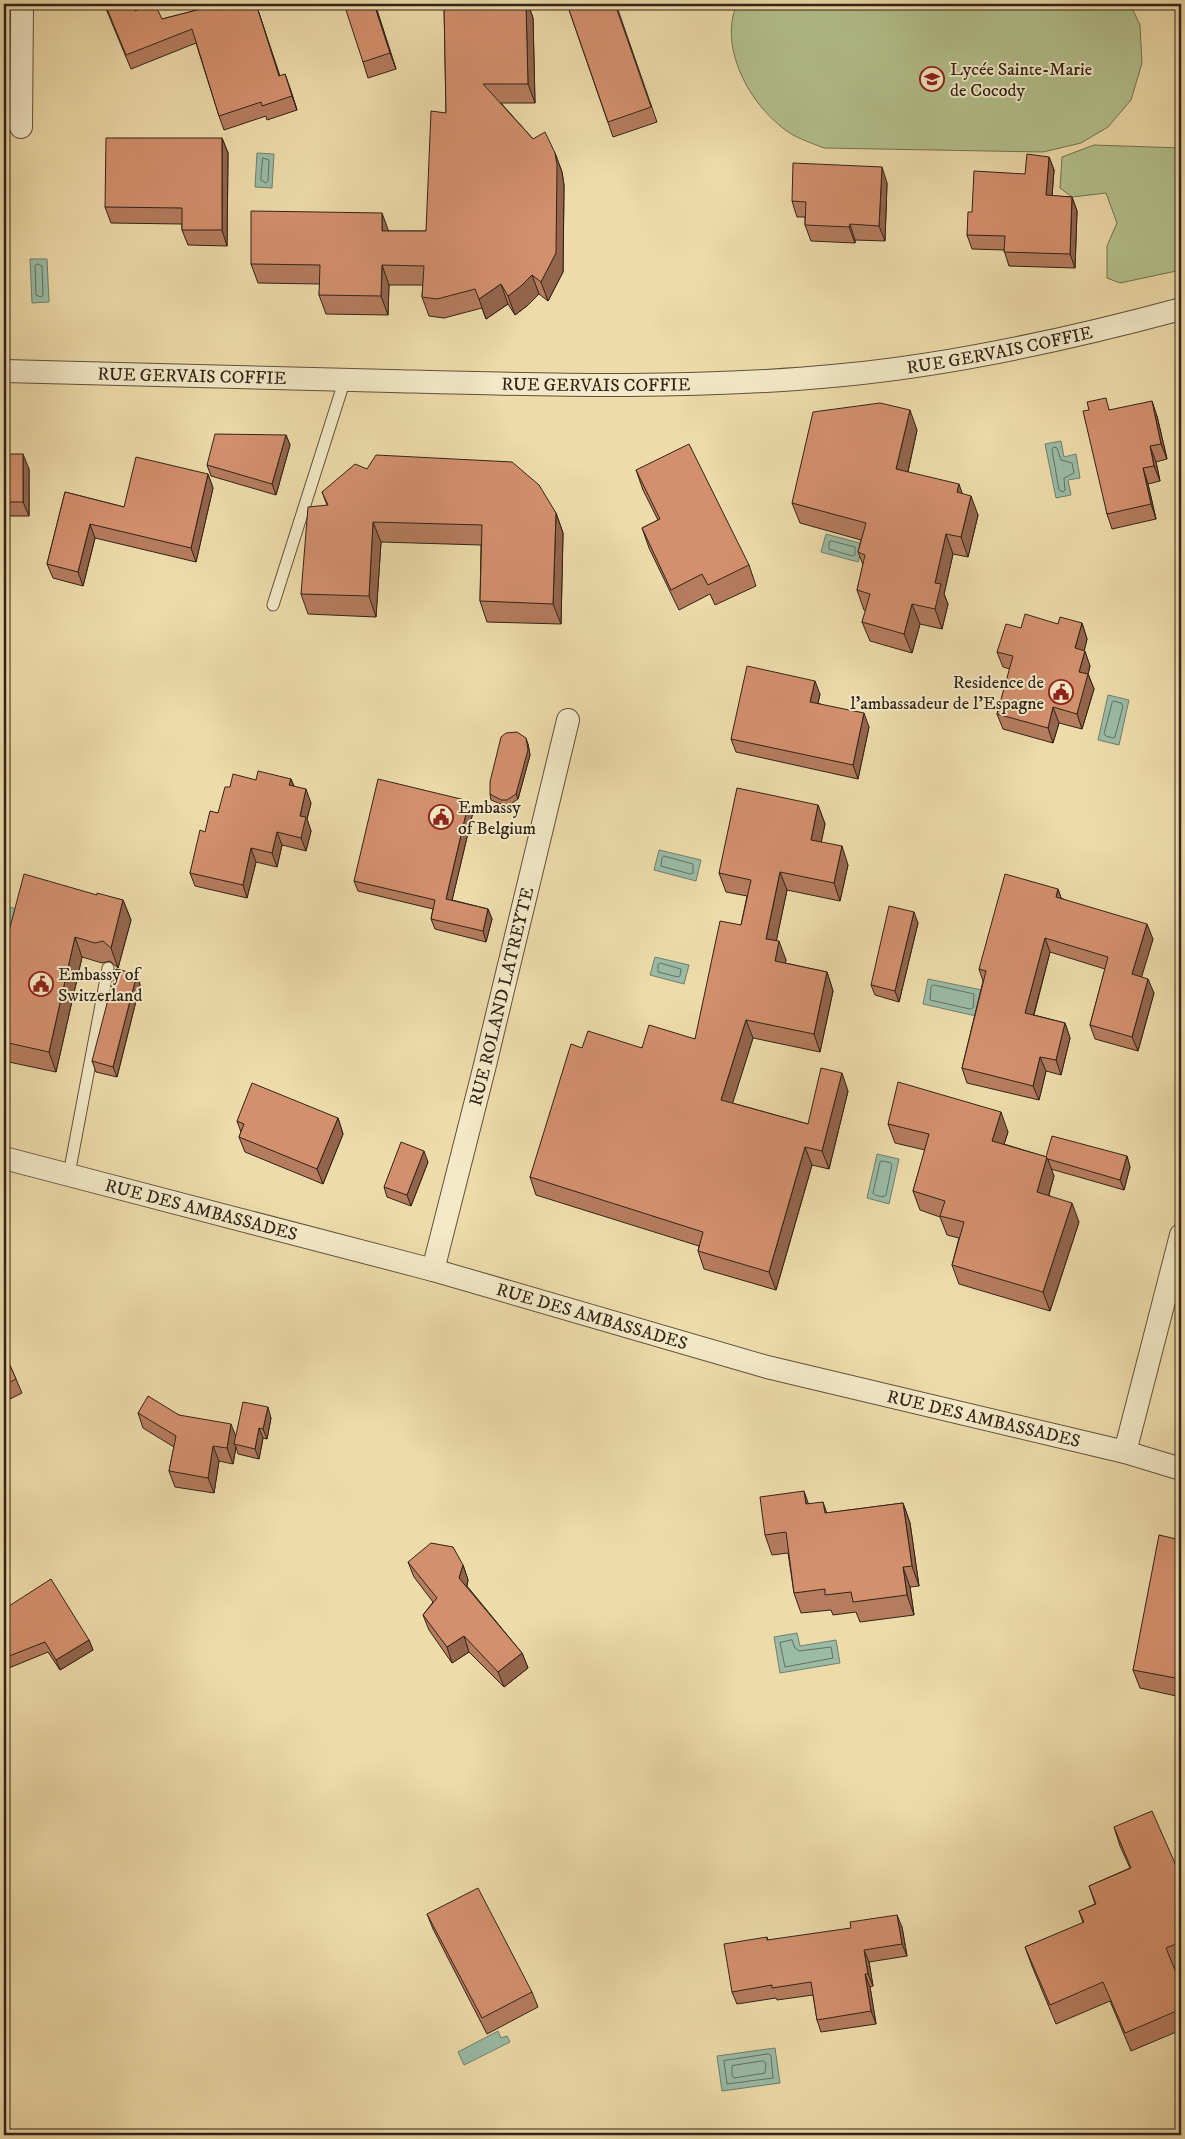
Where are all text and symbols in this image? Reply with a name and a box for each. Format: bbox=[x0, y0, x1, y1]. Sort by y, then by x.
place label: Lycée Sainte-Marie de Cocody bbox=[950, 59, 1092, 102]
school or university icon: Lycée Sainte-Marie de Cocody bbox=[919, 66, 945, 92]
street label: RUE GERVAIS COFFIE bbox=[905, 322, 1095, 379]
street label: RUE GERVAIS COFFIE bbox=[97, 364, 287, 390]
street label: RUE GERVAIS COFFIE bbox=[501, 374, 691, 397]
place label: Residence de l’ambassadeur de l’Espagne bbox=[850, 672, 1044, 715]
public building icon: Residence de l’ambassadeur de l’Espagne bbox=[1048, 679, 1074, 705]
place label: Embassy of Belgium bbox=[458, 797, 536, 840]
public building icon: Embassy of Belgium bbox=[428, 804, 454, 830]
street label: RUE ROLAND LATREYTE bbox=[465, 885, 539, 1108]
place label: Embassy of Switzerland bbox=[58, 964, 142, 1007]
public building icon: Embassy of Switzerland bbox=[28, 971, 54, 997]
street label: RUE DES AMBASSADES bbox=[103, 1175, 300, 1246]
street label: RUE DES AMBASSADES bbox=[494, 1279, 690, 1355]
street label: RUE DES AMBASSADES bbox=[885, 1386, 1082, 1453]

